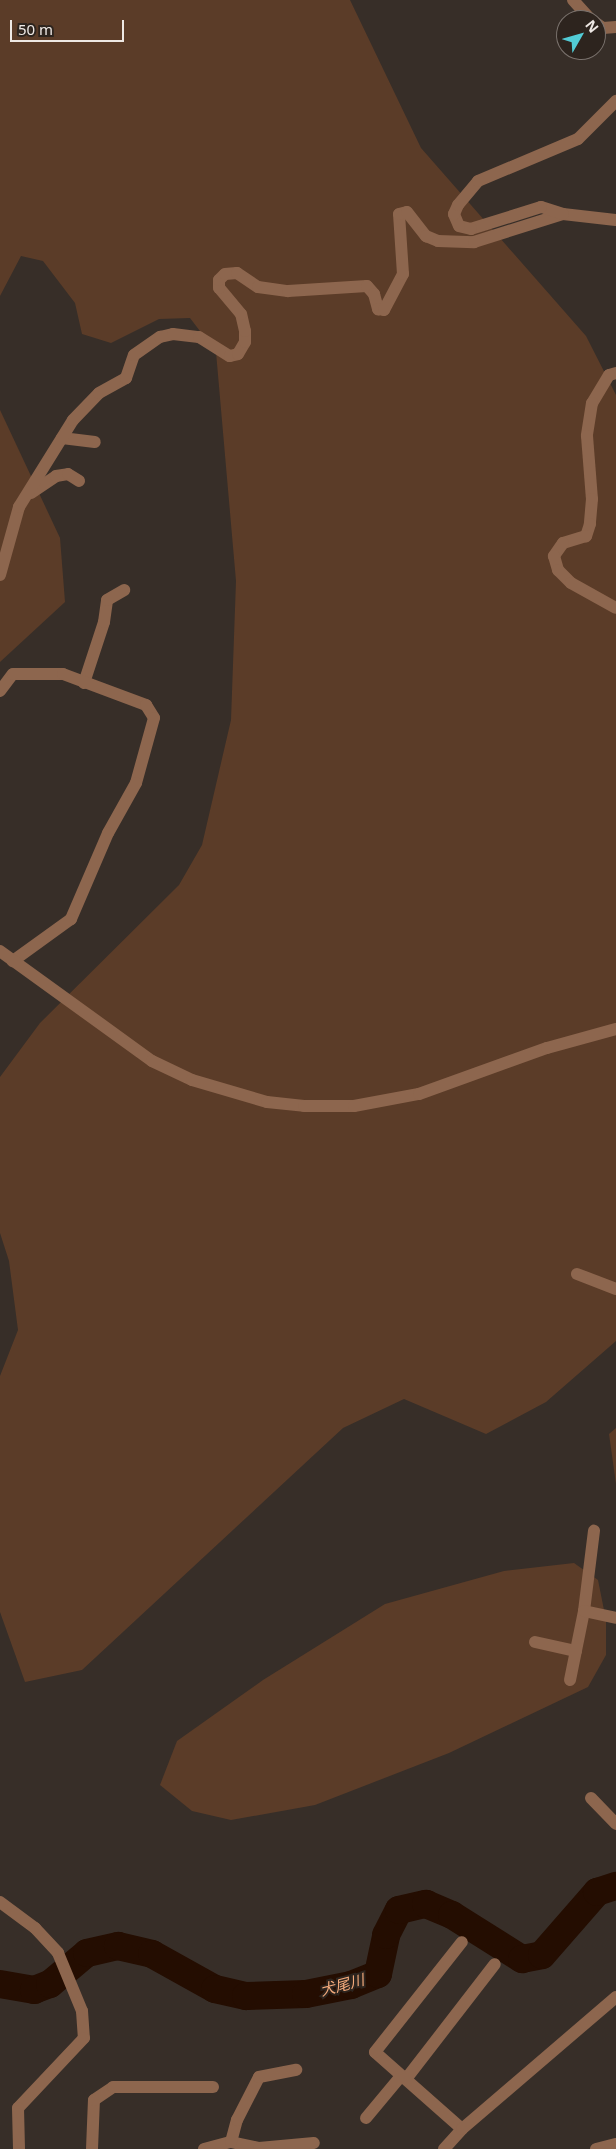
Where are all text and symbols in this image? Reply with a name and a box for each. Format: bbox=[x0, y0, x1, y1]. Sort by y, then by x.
scale bar bbox=[12, 10, 126, 42]
north arrow bbox=[556, 10, 606, 60]
text: N bbox=[581, 16, 603, 36]
text: 50 m bbox=[18, 19, 53, 39]
water label: 犬尾川 bbox=[318, 1970, 366, 2000]

